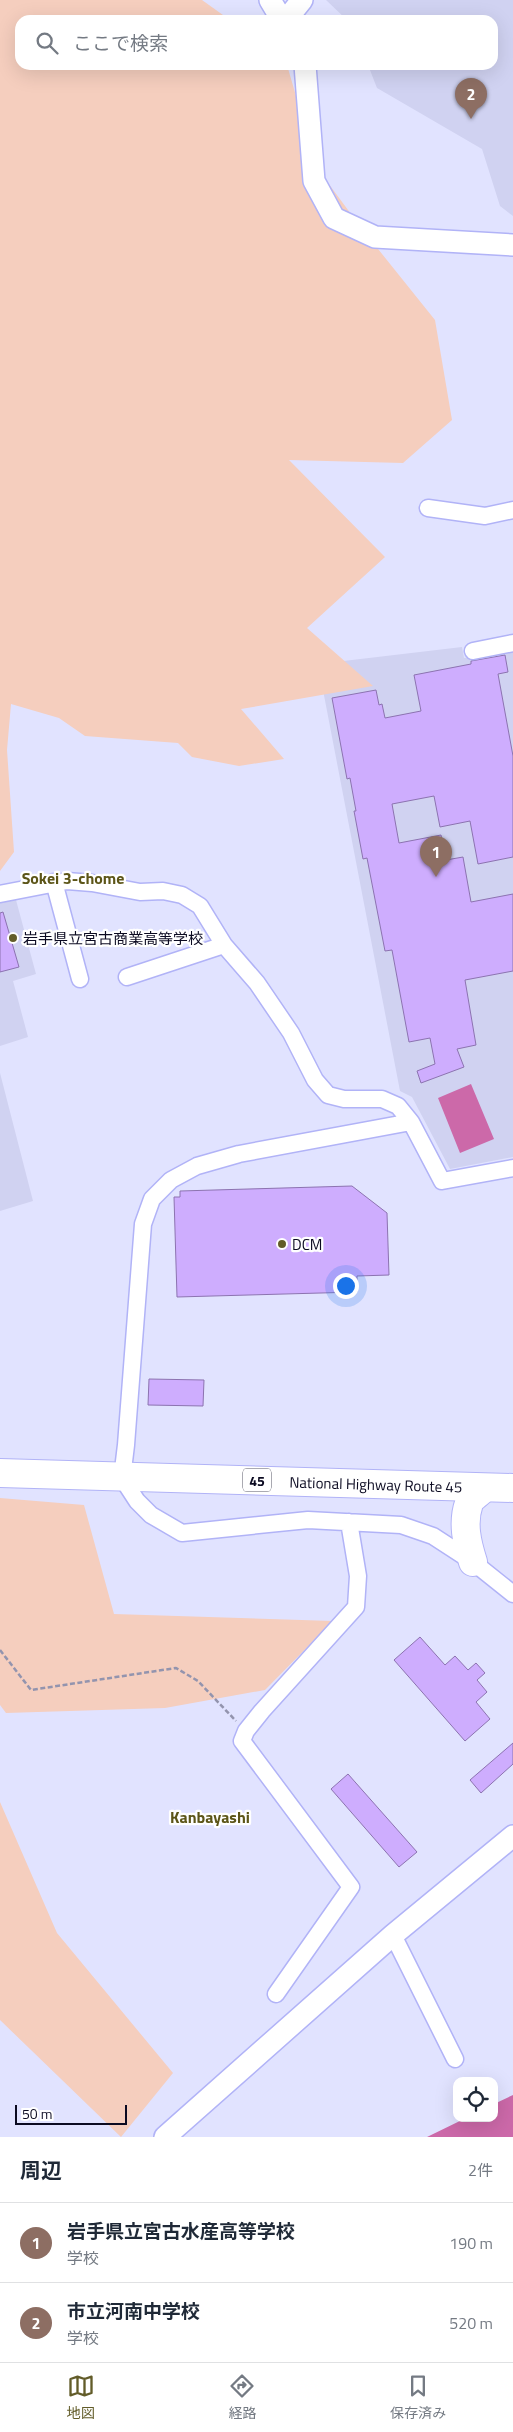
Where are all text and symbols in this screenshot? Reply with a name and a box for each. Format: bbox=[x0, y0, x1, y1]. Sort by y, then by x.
search box bbox=[15, 15, 498, 70]
text: ここで検索 bbox=[73, 28, 168, 57]
icon: search bbox=[33, 29, 61, 57]
pin: 2 bbox=[455, 78, 487, 119]
pin: 1 bbox=[420, 836, 452, 877]
district label: Sokei 3-chome bbox=[22, 866, 124, 890]
place label: 岩手県立宮古商業高等学校 bbox=[23, 927, 203, 950]
marker: 岩手県立宮古商業高等学校 bbox=[7, 932, 19, 944]
place label: DCM bbox=[292, 1233, 322, 1256]
marker: DCM bbox=[276, 1238, 288, 1250]
your location bbox=[333, 1273, 359, 1299]
road number: 45 bbox=[243, 1468, 271, 1492]
street label: National Highway Route 45 bbox=[289, 1470, 463, 1498]
district label: Kanbayashi bbox=[170, 1805, 250, 1829]
map controls bbox=[453, 2077, 498, 2122]
button: locate bbox=[453, 2077, 498, 2122]
scale bar bbox=[15, 2102, 128, 2125]
text: 50 m bbox=[22, 2103, 52, 2124]
text: 周辺 bbox=[20, 2154, 62, 2186]
text: 2件 bbox=[468, 2158, 493, 2182]
text: 岩手県立宮古水産高等学校 bbox=[67, 2216, 295, 2245]
text: 1 bbox=[32, 2231, 40, 2255]
text: 190 m bbox=[449, 2231, 493, 2255]
text: 学校 bbox=[67, 2246, 99, 2270]
text: 市立河南中学校 bbox=[67, 2296, 200, 2325]
text: 2 bbox=[32, 2311, 40, 2335]
text: 520 m bbox=[449, 2311, 493, 2335]
text: 学校 bbox=[67, 2326, 99, 2350]
tab: 地図 bbox=[67, 2372, 95, 2423]
tab: 経路 bbox=[228, 2372, 256, 2423]
tab: 保存済み bbox=[390, 2372, 446, 2423]

